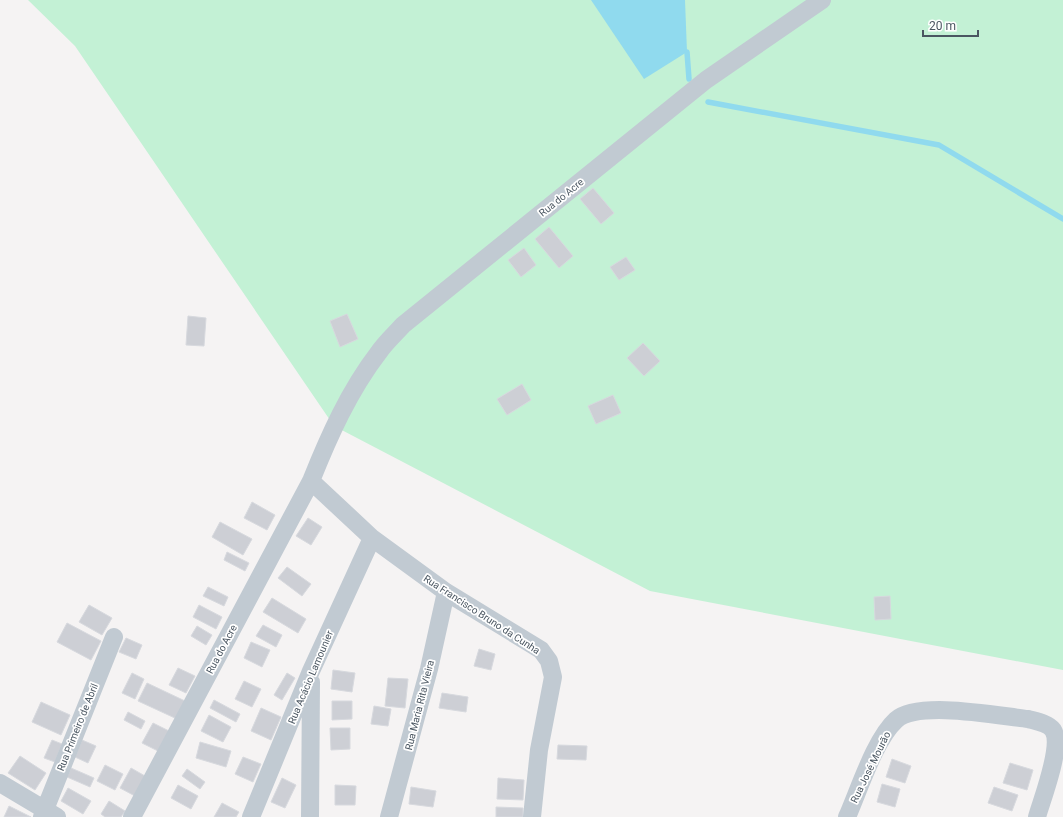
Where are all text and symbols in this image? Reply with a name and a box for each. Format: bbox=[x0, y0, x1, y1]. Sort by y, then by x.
scale bar bbox=[923, 12, 978, 38]
text: 20 m bbox=[929, 19, 956, 33]
street label: Rua do Acre bbox=[537, 176, 586, 219]
street label: Rua Francisco Bruno da Cunha bbox=[422, 573, 542, 656]
street label: Rua do Acre bbox=[204, 623, 239, 676]
street label: Rua Acácio Lamounier bbox=[286, 628, 335, 725]
street label: Rua Maria Rita Vieira bbox=[403, 659, 436, 751]
street label: Rua Primeiro de Abril bbox=[55, 682, 100, 773]
street label: Rua José Mourão bbox=[848, 729, 893, 805]

